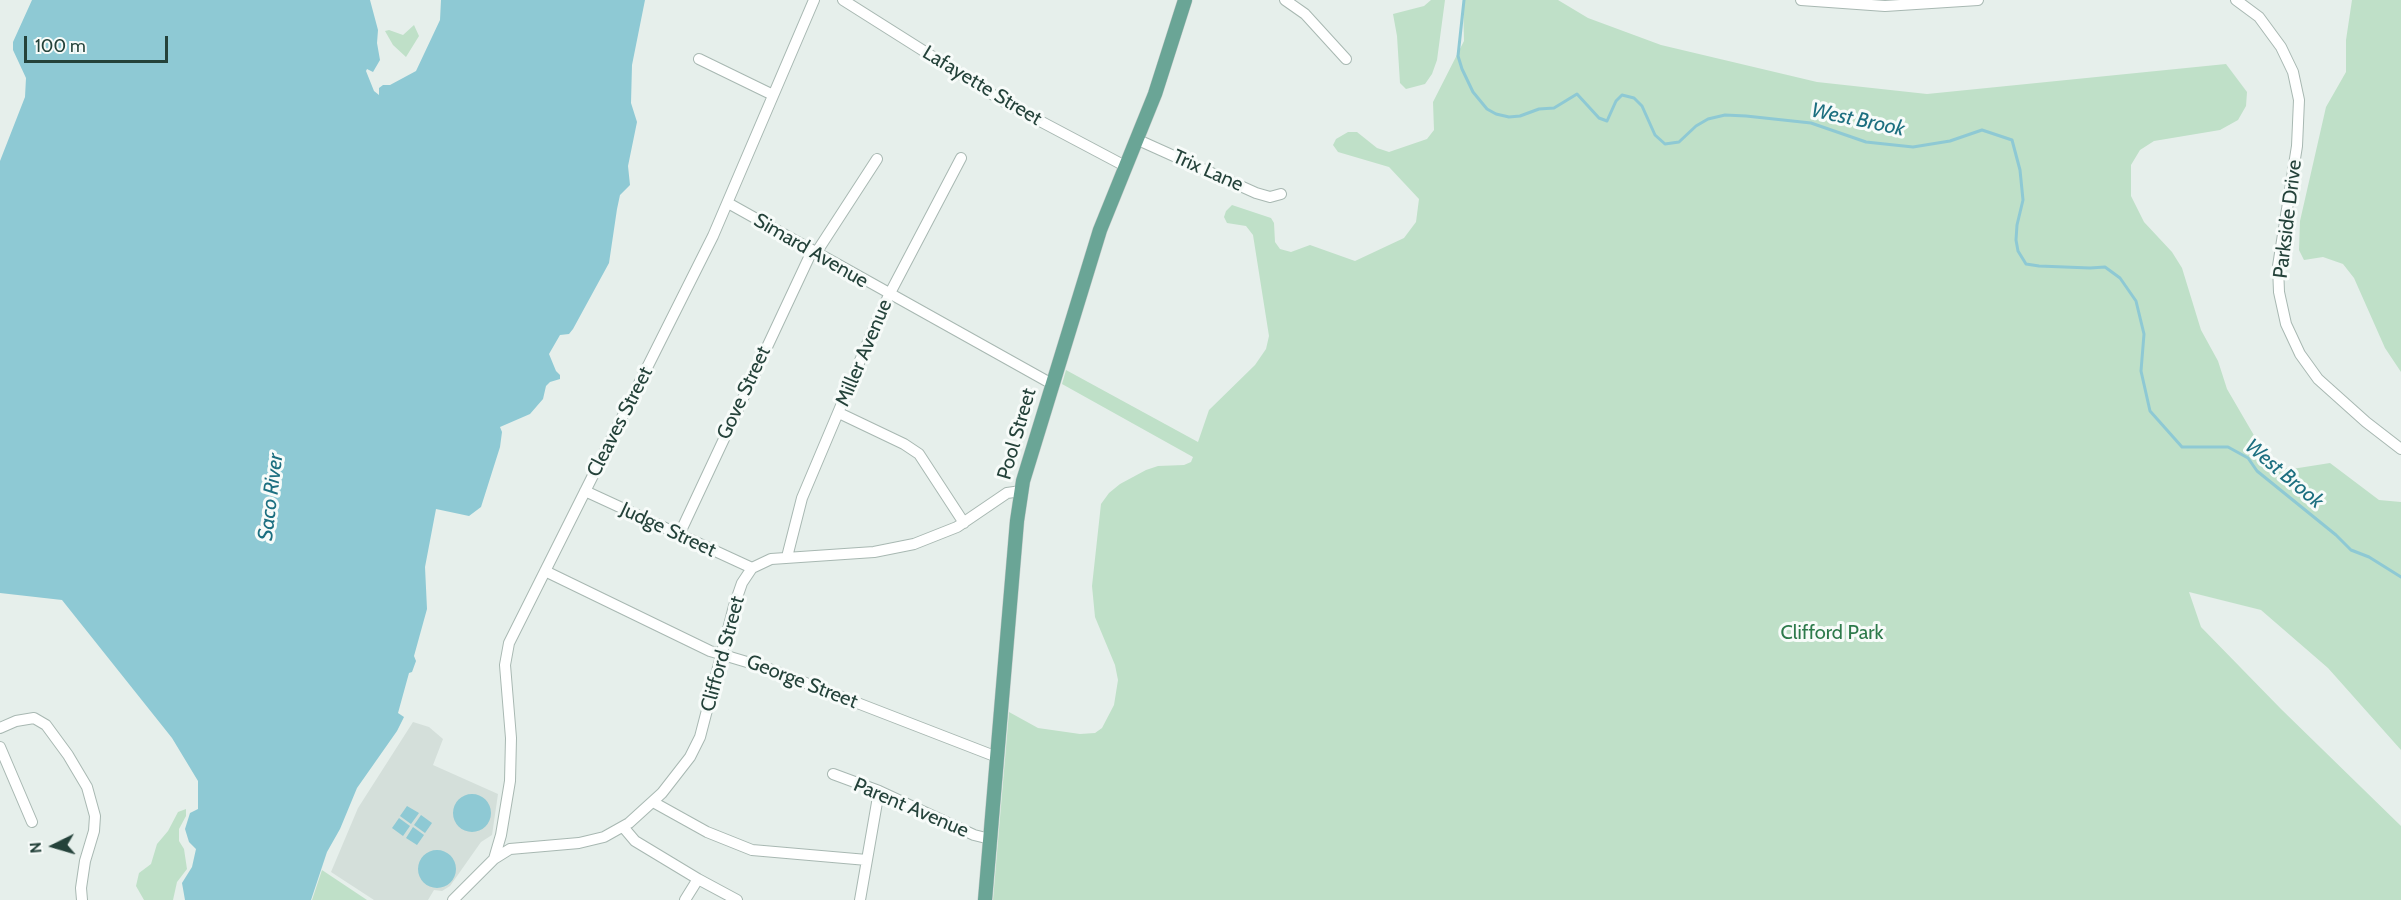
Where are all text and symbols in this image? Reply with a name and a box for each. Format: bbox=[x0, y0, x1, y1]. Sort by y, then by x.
scale bar bbox=[27, 24, 171, 62]
text: 100 m bbox=[35, 35, 86, 57]
street label: Lafayette Street bbox=[918, 41, 1046, 131]
water label: West Brook bbox=[1809, 98, 1907, 142]
street label: Trix Lane bbox=[1169, 145, 1247, 197]
street label: Parkside Drive bbox=[2269, 158, 2307, 280]
street label: Simard Avenue bbox=[750, 209, 872, 293]
street label: Miller Avenue bbox=[831, 296, 897, 410]
street label: Gove Street bbox=[712, 343, 776, 443]
street label: Cleaves Street bbox=[582, 363, 658, 481]
street label: Pool Street bbox=[993, 386, 1041, 482]
water label: West Brook bbox=[2240, 434, 2328, 514]
water label: Saco River bbox=[253, 452, 289, 542]
street label: Judge Street bbox=[616, 497, 720, 563]
street label: Clifford Street bbox=[696, 594, 750, 714]
park label: Clifford Park bbox=[1780, 621, 1884, 645]
street label: George Street bbox=[743, 650, 861, 714]
street label: Parent Avenue bbox=[850, 773, 972, 843]
north arrow bbox=[24, 816, 84, 876]
text: N bbox=[26, 841, 46, 854]

